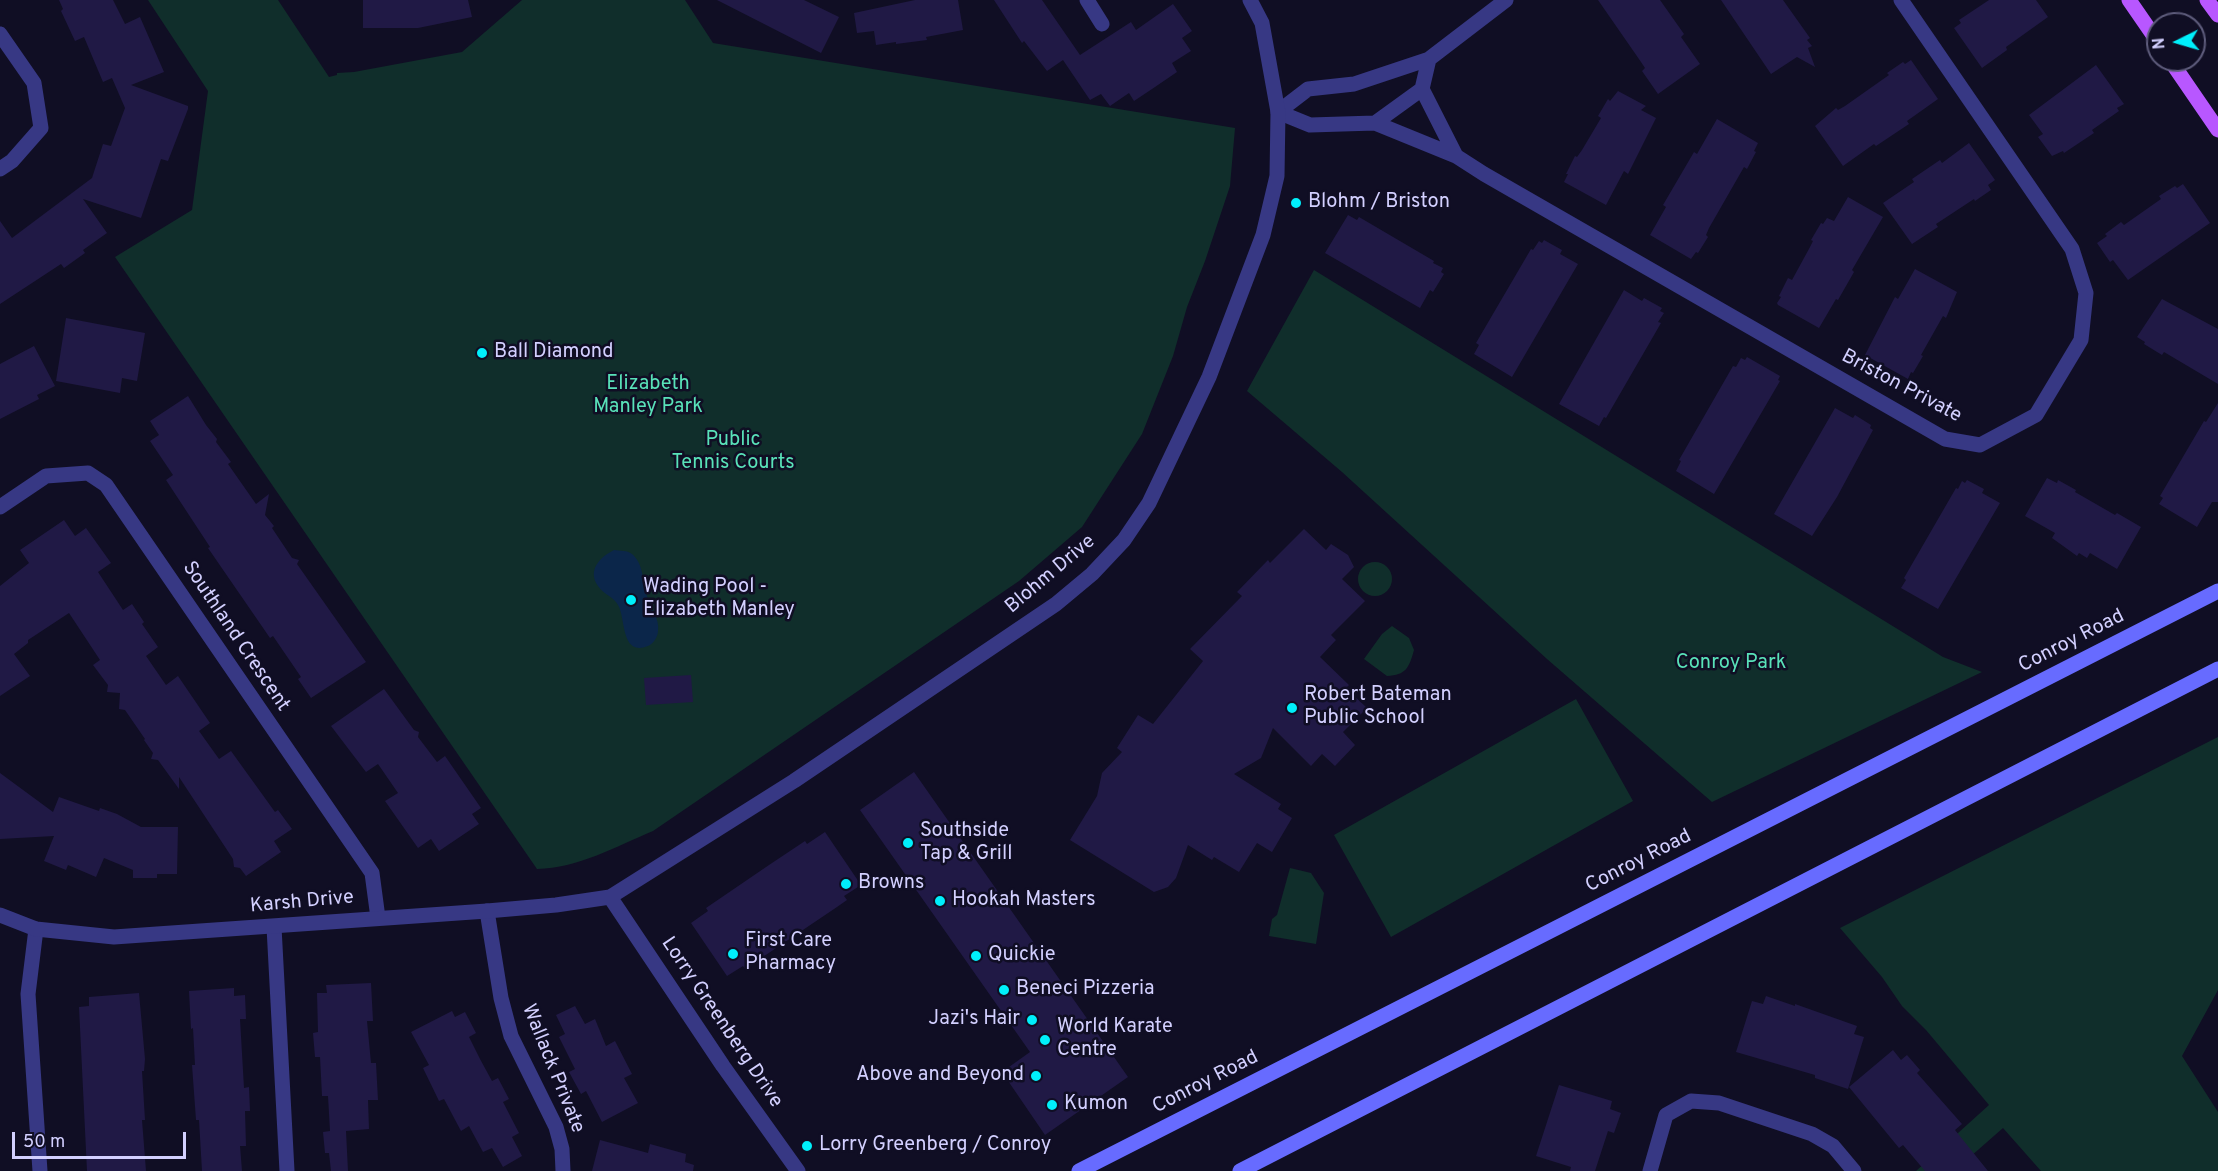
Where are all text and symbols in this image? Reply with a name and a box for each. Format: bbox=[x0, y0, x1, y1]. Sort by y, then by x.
north arrow bbox=[2146, 12, 2206, 72]
text: N bbox=[2150, 37, 2171, 50]
place label: Blohm / Briston bbox=[1308, 191, 1450, 215]
marker: Blohm / Briston bbox=[1289, 196, 1303, 210]
place label: Ball Diamond bbox=[494, 341, 614, 365]
street label: Briston Private bbox=[1837, 345, 1965, 429]
marker: Ball Diamond bbox=[475, 346, 489, 360]
park label: Elizabeth Manley Park bbox=[593, 373, 703, 420]
park label: Public Tennis Courts bbox=[671, 429, 795, 476]
street label: Blohm Drive bbox=[1001, 530, 1101, 620]
street label: Southland Crescent bbox=[176, 558, 294, 716]
place label: Wading Pool - Elizabeth Manley bbox=[643, 576, 795, 623]
marker: Wading Pool - Elizabeth Manley bbox=[624, 593, 638, 607]
street label: Conroy Road bbox=[2015, 605, 2129, 679]
park label: Conroy Park bbox=[1676, 652, 1786, 676]
place label: Robert Bateman Public School bbox=[1304, 684, 1452, 731]
marker: Robert Bateman Public School bbox=[1285, 701, 1299, 715]
place label: Southside Tap & Grill bbox=[920, 820, 1012, 867]
street label: Conroy Road bbox=[1582, 825, 1696, 899]
marker: Southside Tap & Grill bbox=[901, 836, 915, 850]
place label: Browns bbox=[858, 872, 924, 896]
marker: Browns bbox=[839, 877, 853, 891]
street label: Karsh Drive bbox=[249, 887, 355, 919]
place label: Hookah Masters bbox=[952, 889, 1096, 913]
marker: Hookah Masters bbox=[933, 894, 947, 908]
place label: First Care Pharmacy bbox=[745, 930, 836, 977]
street label: Lorry Greenberg Drive bbox=[655, 933, 787, 1113]
place label: Quickie bbox=[988, 944, 1055, 968]
marker: First Care Pharmacy bbox=[726, 947, 740, 961]
marker: Quickie bbox=[969, 949, 983, 963]
place label: Beneci Pizzeria bbox=[1016, 978, 1155, 1002]
marker: Beneci Pizzeria bbox=[997, 983, 1011, 997]
street label: Wallack Private bbox=[515, 1001, 589, 1137]
place label: Jazi's Hair bbox=[928, 1008, 1020, 1032]
marker: Jazi's Hair bbox=[1025, 1013, 1039, 1027]
place label: World Karate Centre bbox=[1057, 1016, 1173, 1063]
marker: World Karate Centre bbox=[1038, 1033, 1052, 1047]
street label: Conroy Road bbox=[1149, 1046, 1263, 1120]
place label: Above and Beyond bbox=[856, 1064, 1024, 1088]
marker: Above and Beyond bbox=[1029, 1069, 1043, 1083]
place label: Kumon bbox=[1064, 1093, 1128, 1117]
marker: Kumon bbox=[1045, 1098, 1059, 1112]
scale bar bbox=[15, 1120, 189, 1158]
text: 50 m bbox=[23, 1131, 65, 1154]
place label: Lorry Greenberg / Conroy bbox=[819, 1134, 1051, 1158]
marker: Lorry Greenberg / Conroy bbox=[800, 1139, 814, 1153]

